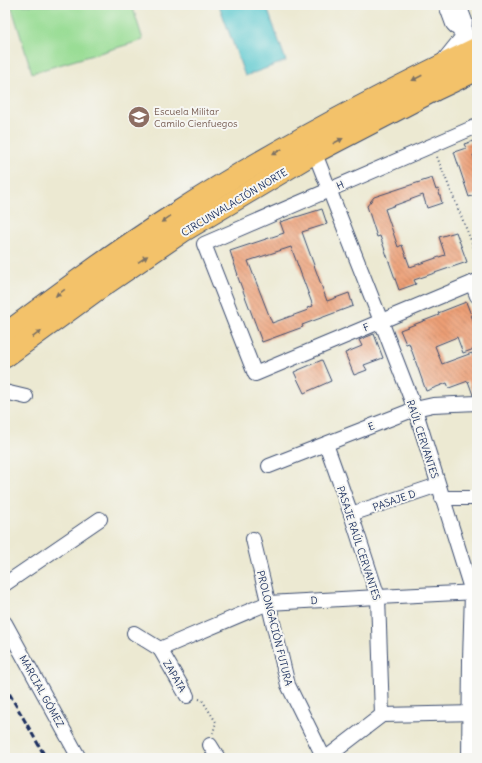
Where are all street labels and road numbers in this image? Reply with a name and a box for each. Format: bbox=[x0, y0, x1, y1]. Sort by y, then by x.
street label: CIRCUNVALACIÓN NORTE bbox=[179, 166, 290, 239]
street label: H bbox=[334, 178, 346, 193]
street label: F bbox=[361, 320, 372, 335]
street label: RAÚL CERVANTES bbox=[404, 398, 442, 481]
street label: E bbox=[366, 419, 376, 434]
street label: PASAJE RAÚL CERVANTES bbox=[334, 484, 383, 602]
street label: PASAJE D bbox=[371, 487, 417, 514]
street label: PROLONGACIÓN FUTURA bbox=[254, 569, 295, 688]
street label: D bbox=[310, 594, 318, 607]
street label: MARCIAL GÓMEZ bbox=[16, 653, 67, 730]
street label: ZAPATA bbox=[160, 658, 189, 695]

